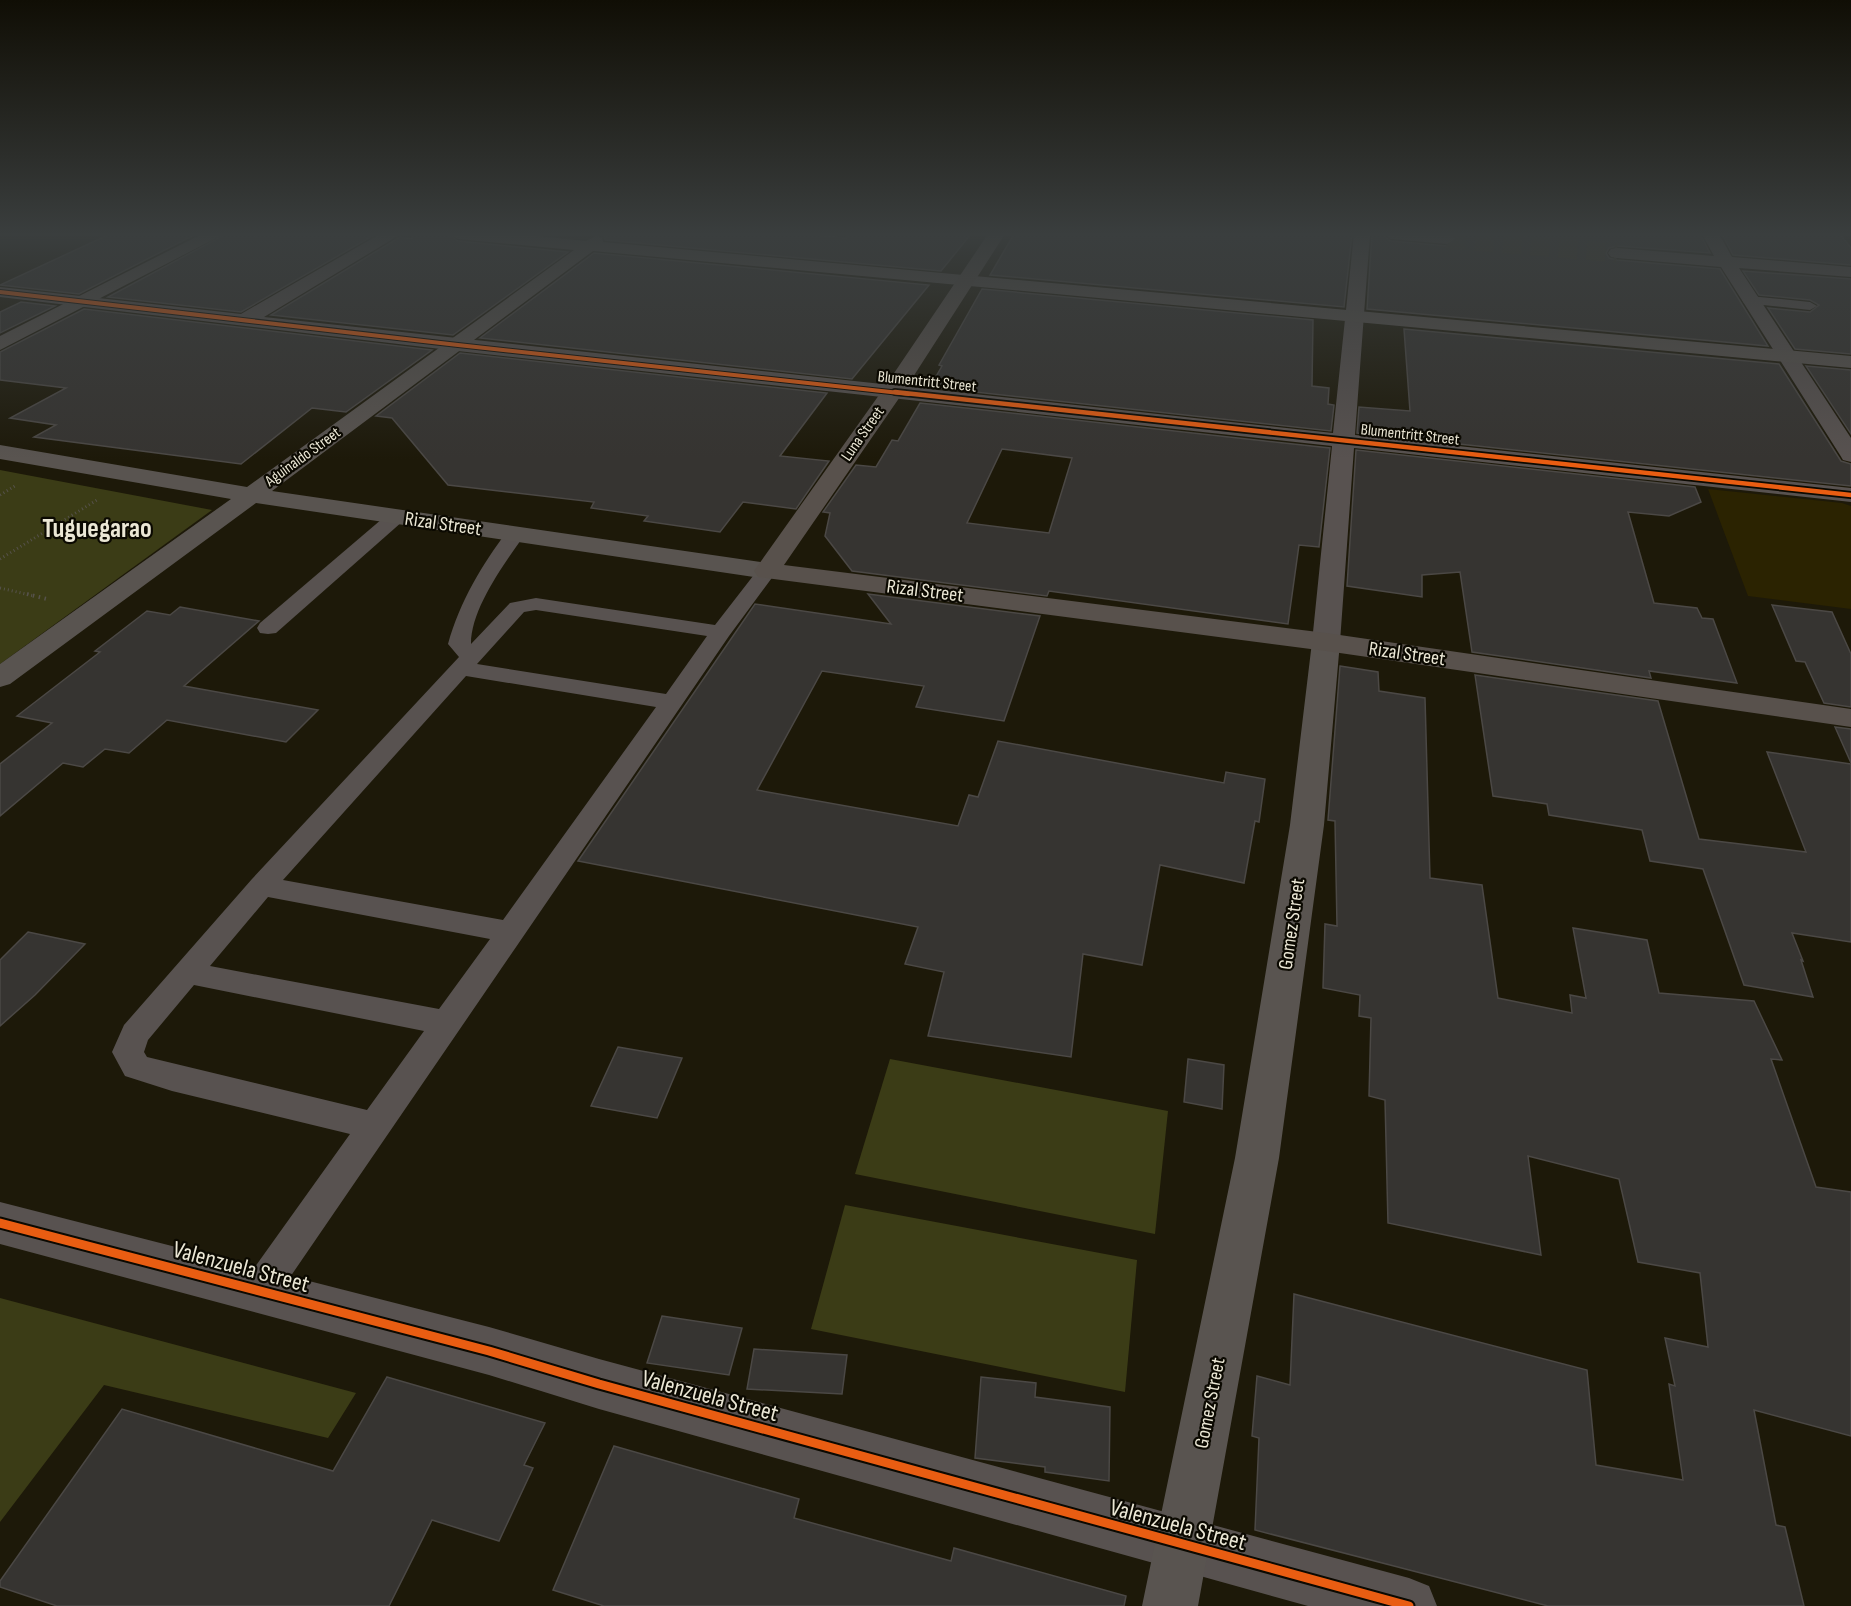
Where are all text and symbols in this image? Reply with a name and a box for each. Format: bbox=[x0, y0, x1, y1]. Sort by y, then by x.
street label: Blumentritt Street bbox=[877, 367, 977, 397]
street label: Luna Street bbox=[837, 403, 889, 465]
street label: Blumentritt Street bbox=[1360, 420, 1460, 450]
street label: Aguinaldo Street bbox=[261, 423, 345, 491]
street label: Rizal Street bbox=[403, 507, 483, 541]
district label: Tuguegarao bbox=[42, 513, 152, 545]
street label: Rizal Street bbox=[885, 574, 965, 608]
street label: Rizal Street bbox=[1367, 637, 1447, 671]
street label: Gomez Street bbox=[1274, 877, 1310, 971]
street label: Valenzuela Street bbox=[170, 1235, 312, 1299]
street label: Gomez Street bbox=[1189, 1356, 1231, 1450]
street label: Valenzuela Street bbox=[639, 1364, 781, 1428]
street label: Valenzuela Street bbox=[1107, 1493, 1249, 1557]

